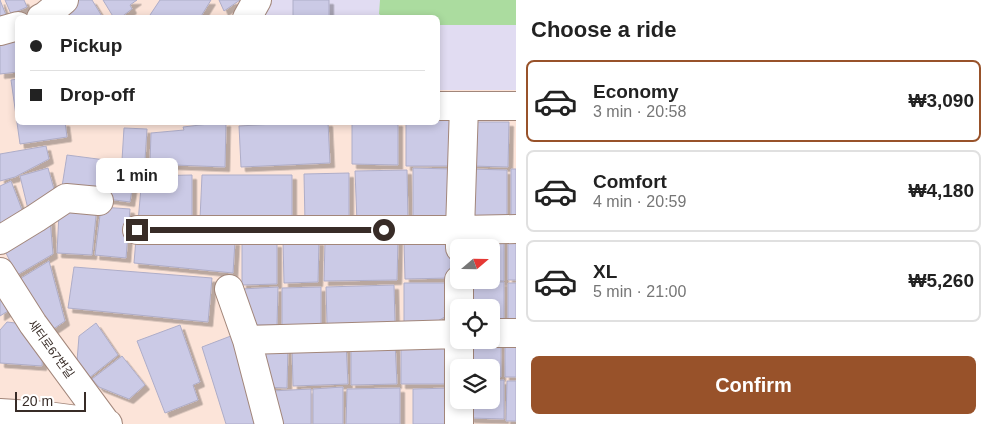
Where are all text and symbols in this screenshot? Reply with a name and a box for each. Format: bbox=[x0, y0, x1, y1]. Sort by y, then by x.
text: Choose a ride bbox=[531, 17, 676, 42]
text: Pickup bbox=[60, 35, 122, 56]
icon: car bbox=[533, 79, 578, 124]
text: Economy bbox=[593, 81, 679, 102]
text: Drop-off bbox=[60, 84, 135, 105]
text: ₩3,090 bbox=[909, 90, 974, 111]
text: 3 min · 20:58 bbox=[593, 103, 686, 120]
callout: 1 min bbox=[96, 158, 178, 192]
text: 1 min bbox=[116, 167, 158, 184]
icon: car bbox=[533, 169, 578, 214]
text: Comfort bbox=[593, 171, 667, 192]
text: ₩4,180 bbox=[909, 180, 974, 201]
text: 4 min · 20:59 bbox=[593, 193, 686, 210]
route end bbox=[126, 219, 148, 241]
route start bbox=[373, 219, 395, 241]
north arrow bbox=[450, 239, 500, 289]
map controls bbox=[450, 239, 500, 409]
icon: car bbox=[533, 259, 578, 304]
text: XL bbox=[593, 261, 617, 282]
text: ₩5,260 bbox=[909, 270, 974, 291]
text: 5 min · 21:00 bbox=[593, 283, 686, 300]
button: locate bbox=[450, 299, 500, 349]
street label: 새터로67번길 bbox=[25, 317, 77, 381]
button: Confirm bbox=[531, 356, 976, 414]
button: layers bbox=[450, 359, 500, 409]
scale bar bbox=[15, 389, 86, 412]
text: 20 m bbox=[22, 393, 53, 409]

